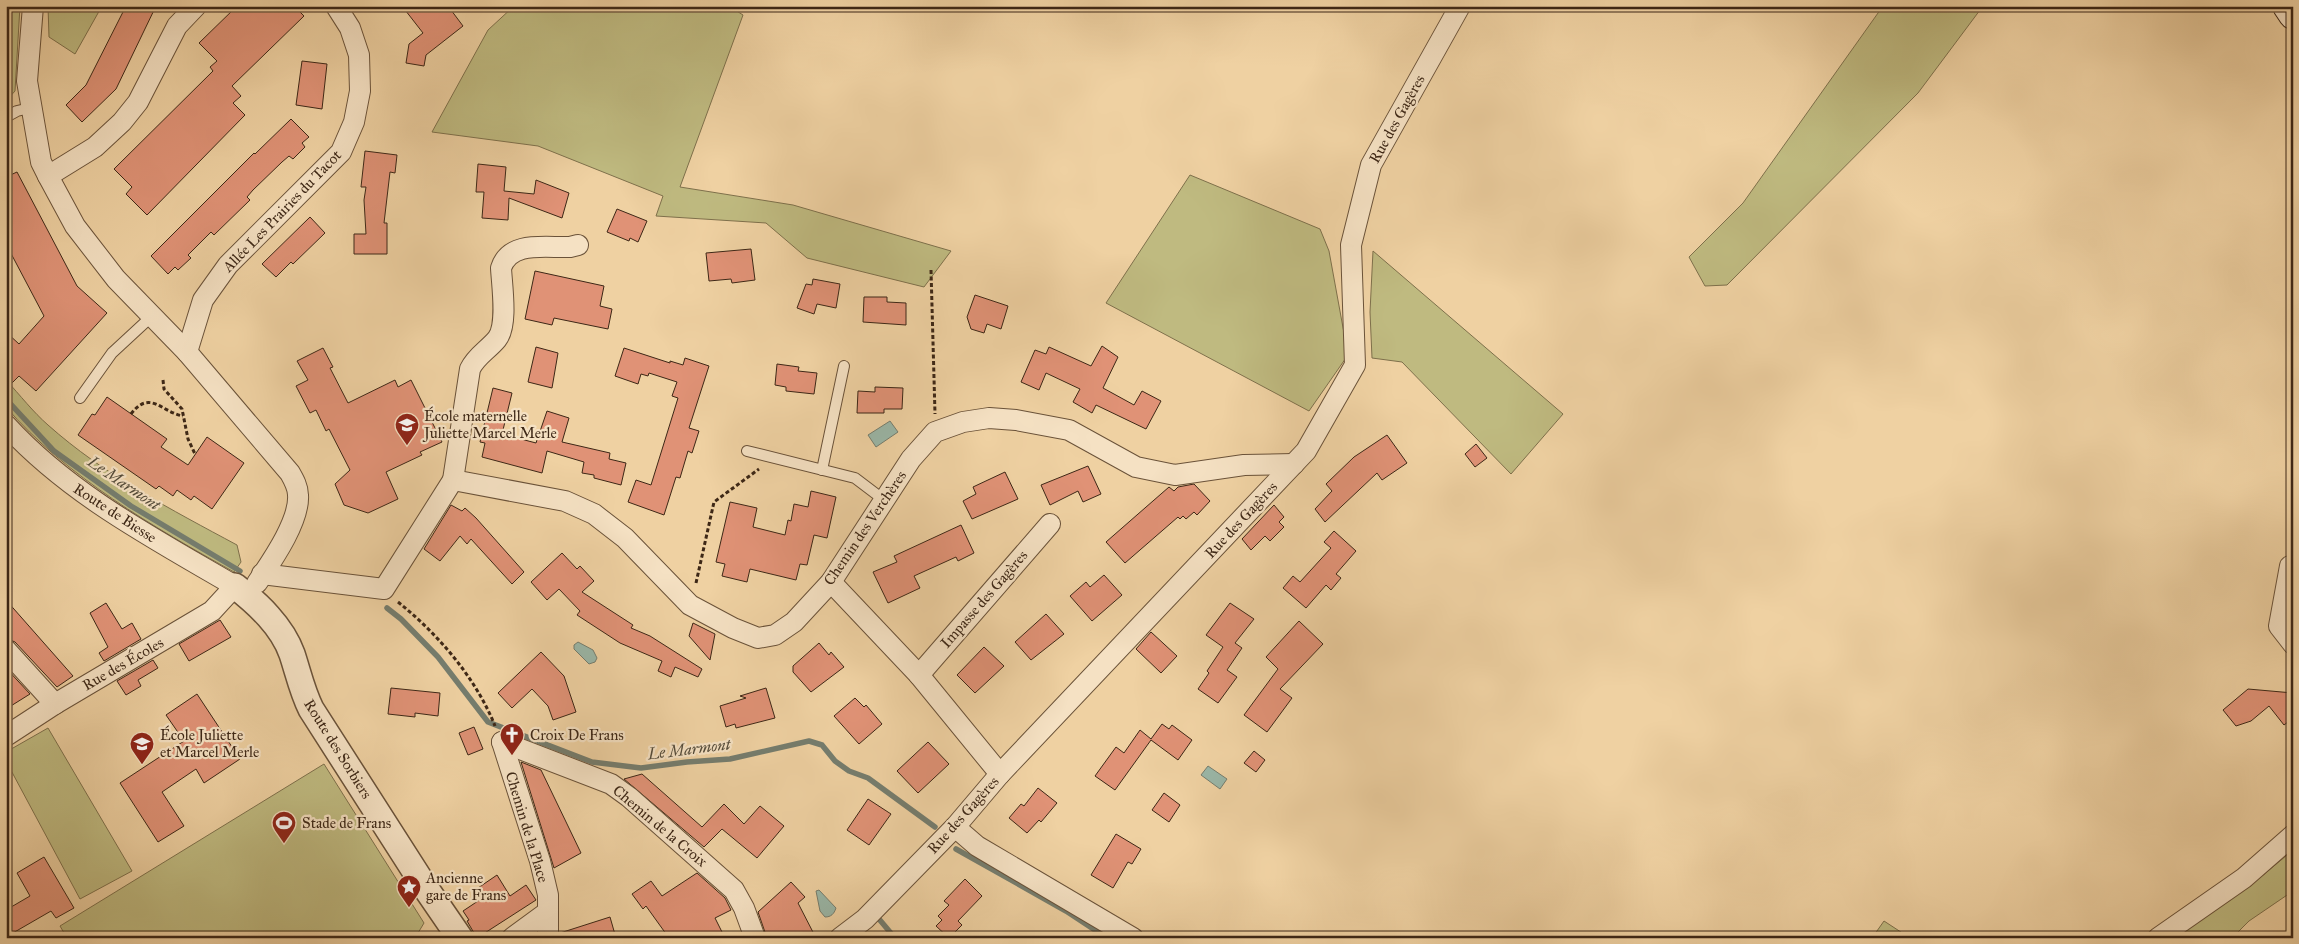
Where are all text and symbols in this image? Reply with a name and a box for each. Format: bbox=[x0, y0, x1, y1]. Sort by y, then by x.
street label: Rue des Gagères bbox=[1365, 72, 1429, 166]
street label: Allée Les Prairies du Tacot bbox=[218, 146, 346, 277]
place label: École maternelle Juliette Marcel Merle bbox=[422, 406, 557, 443]
school or university icon: École maternelle Juliette Marcel Merle bbox=[394, 412, 420, 446]
water label: Le Marmont bbox=[83, 451, 165, 515]
street label: Chemin des Verchères bbox=[820, 467, 910, 589]
street label: Rue des Gagères bbox=[1201, 478, 1281, 562]
street label: Route de Biesse bbox=[70, 480, 160, 546]
street label: Impasse des Gagères bbox=[937, 546, 1031, 652]
street label: Rue des Écoles bbox=[79, 633, 167, 694]
street label: Route des Sorbiers bbox=[300, 696, 376, 802]
church icon: Croix De Frans bbox=[499, 722, 525, 756]
place label: École Juliette et Marcel Merle bbox=[160, 725, 259, 761]
place label: Croix De Frans bbox=[530, 726, 624, 744]
school or university icon: École Juliette et Marcel Merle bbox=[129, 731, 155, 765]
water label: Le Marmont bbox=[646, 734, 732, 764]
street label: Chemin de la Place bbox=[502, 769, 552, 885]
street label: Rue des Gagères bbox=[923, 773, 1003, 857]
street label: Chemin de la Croix bbox=[609, 781, 711, 871]
sports icon: Stade de Frans bbox=[271, 810, 297, 844]
place label: Stade de Frans bbox=[302, 814, 391, 832]
place label: Ancienne gare de Frans bbox=[425, 869, 506, 904]
place icon: Ancienne gare de Frans bbox=[396, 874, 422, 908]

